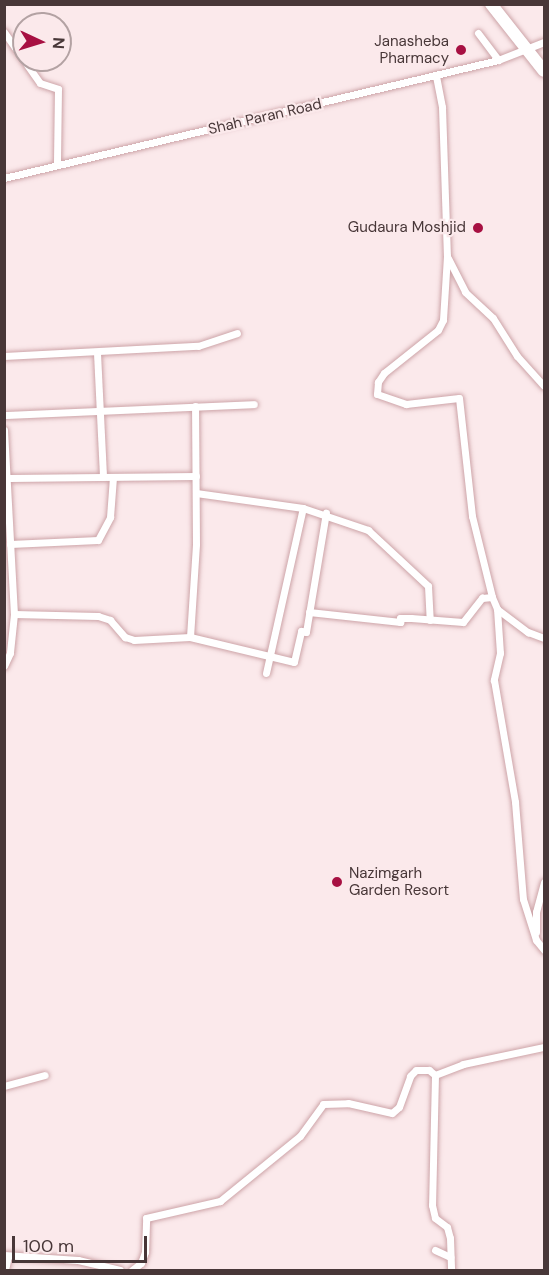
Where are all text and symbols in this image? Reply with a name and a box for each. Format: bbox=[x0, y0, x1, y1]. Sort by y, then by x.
north arrow bbox=[12, 12, 72, 72]
place label: Janasheba Pharmacy bbox=[374, 32, 449, 67]
text: N bbox=[48, 37, 69, 50]
marker: Janasheba Pharmacy bbox=[454, 43, 468, 57]
street label: Shah Paran Road bbox=[207, 95, 323, 139]
place label: Gudaura Moshjid bbox=[348, 219, 466, 237]
marker: Gudaura Moshjid bbox=[471, 221, 485, 235]
place label: Nazimgarh Garden Resort bbox=[349, 864, 449, 899]
marker: Nazimgarh Garden Resort bbox=[330, 875, 344, 889]
scale bar bbox=[15, 1224, 150, 1262]
text: 100 m bbox=[23, 1234, 74, 1258]

